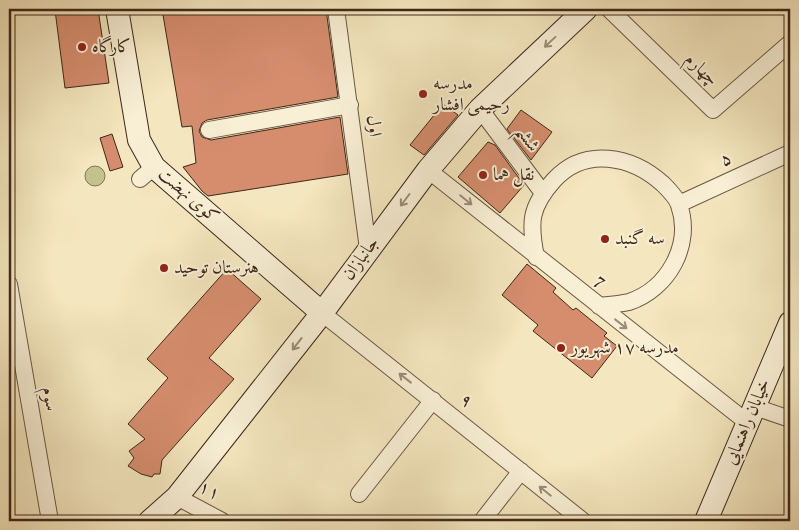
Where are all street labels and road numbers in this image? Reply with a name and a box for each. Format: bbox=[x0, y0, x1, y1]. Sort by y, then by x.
street label: چهارم bbox=[677, 48, 723, 94]
street label: اول bbox=[359, 114, 387, 139]
street label: ششم bbox=[506, 121, 545, 160]
street label: ۵ bbox=[716, 146, 736, 174]
street label: کوی نهضت bbox=[152, 162, 224, 230]
street label: جانبازان bbox=[337, 232, 385, 286]
street label: 7 bbox=[589, 269, 611, 295]
street label: خیابان راهنمایی bbox=[719, 375, 777, 469]
street label: سوم bbox=[33, 385, 63, 414]
street label: ۹ bbox=[454, 388, 478, 414]
street label: ۱۱ bbox=[194, 475, 224, 507]

